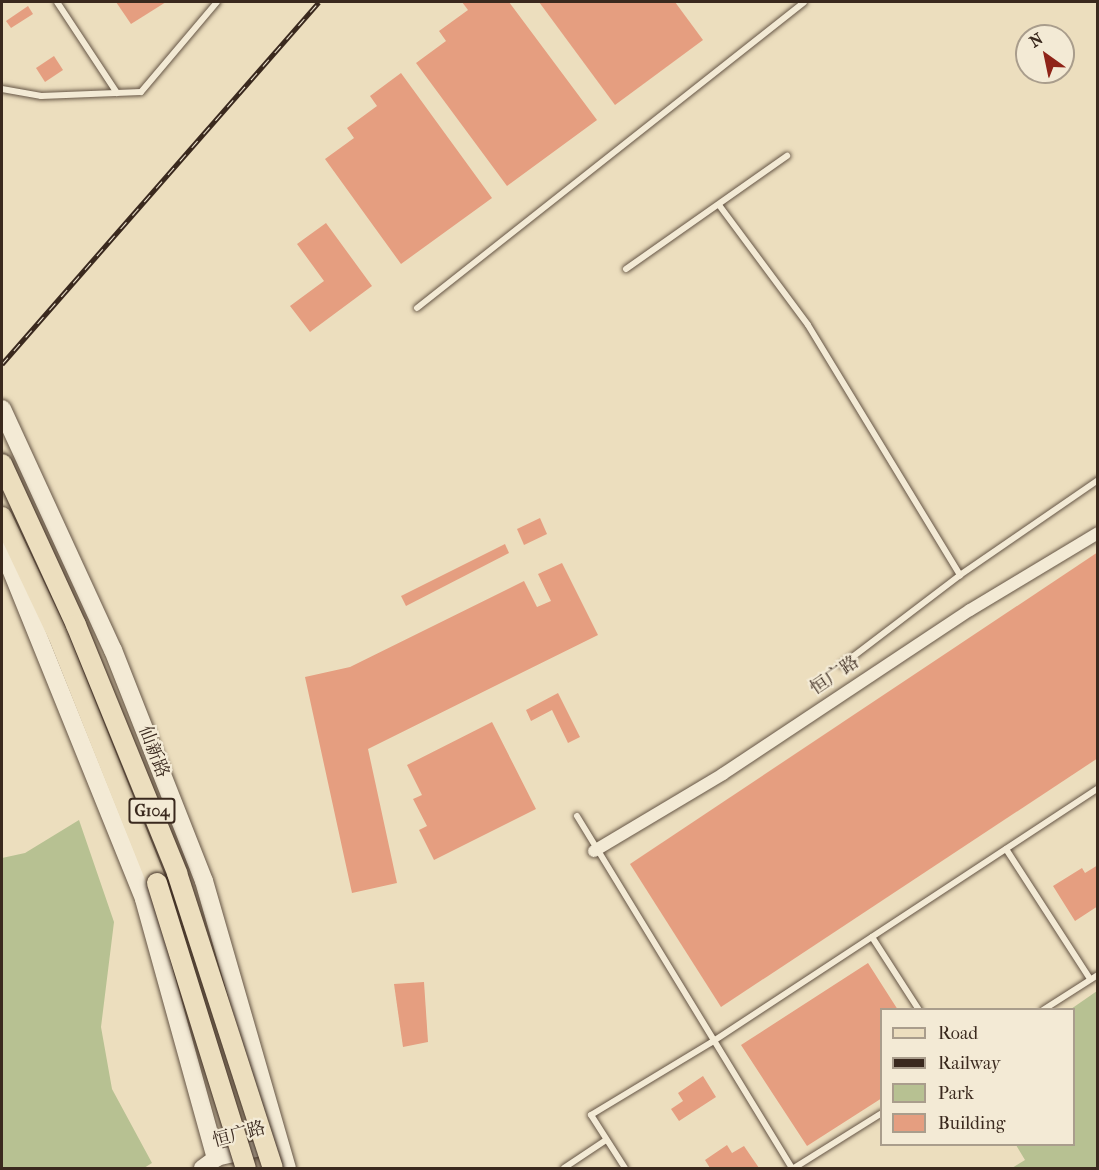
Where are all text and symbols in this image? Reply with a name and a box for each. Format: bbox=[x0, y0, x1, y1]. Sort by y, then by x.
north arrow bbox=[1015, 24, 1075, 84]
text: N bbox=[1026, 29, 1046, 51]
street label: 恒广路 bbox=[807, 652, 863, 700]
street label: 仙新路 bbox=[133, 723, 173, 781]
road number: G104 bbox=[128, 798, 176, 824]
legend bbox=[880, 1008, 1075, 1146]
text: Road bbox=[938, 1023, 978, 1044]
text: Railway bbox=[938, 1053, 1001, 1074]
text: Park bbox=[938, 1083, 974, 1104]
text: Building bbox=[938, 1113, 1005, 1134]
street label: 恒广路 bbox=[210, 1118, 268, 1152]

